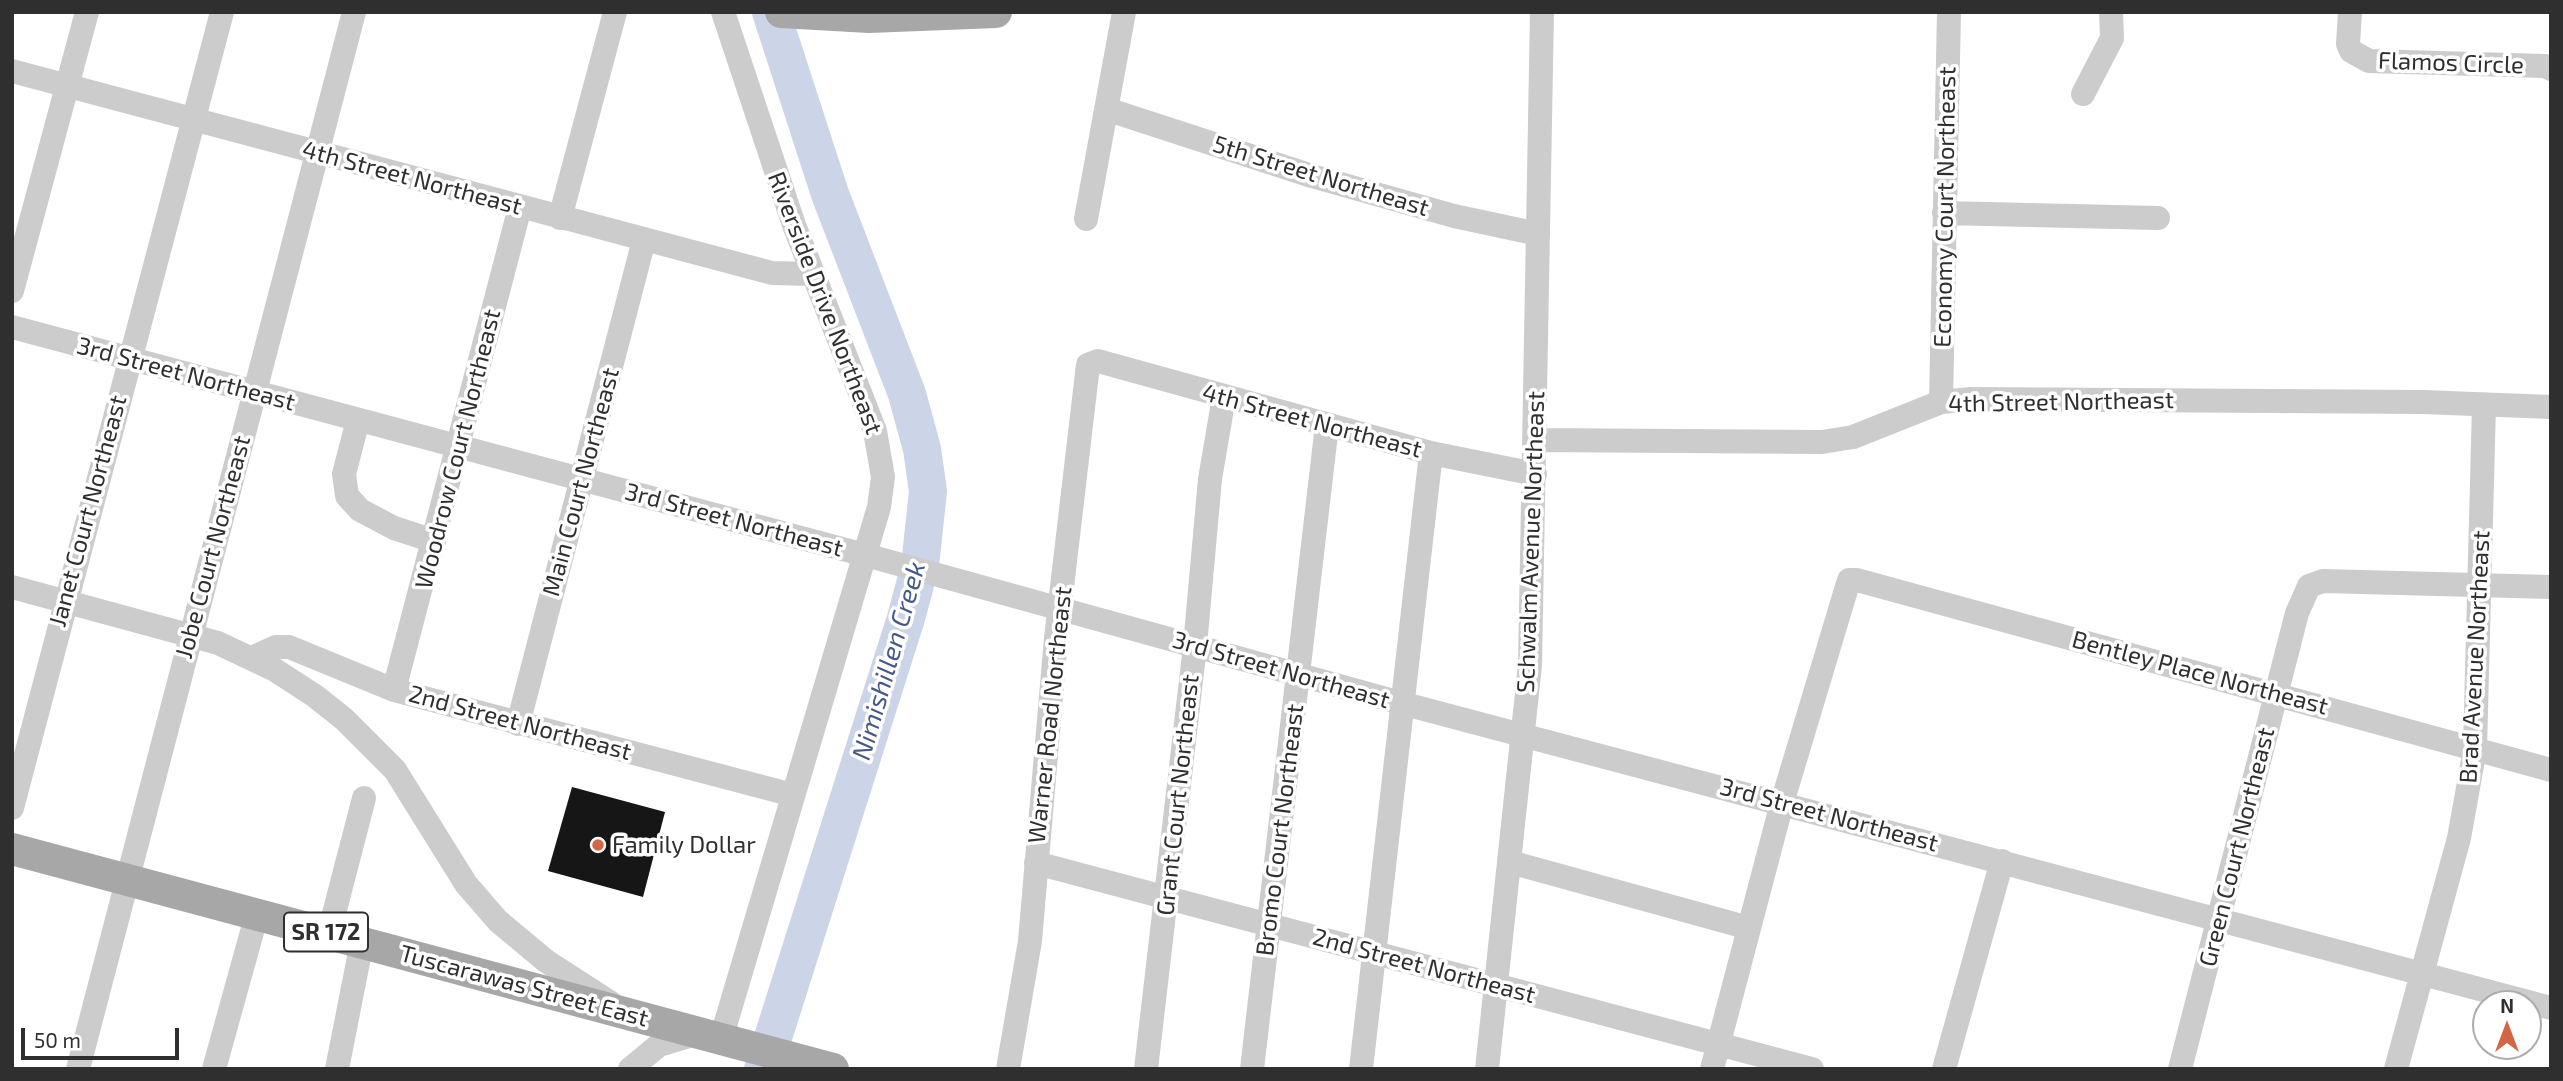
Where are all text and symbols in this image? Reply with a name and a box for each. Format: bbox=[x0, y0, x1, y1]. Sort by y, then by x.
street label: Flamos Circle bbox=[2377, 46, 2525, 80]
street label: Economy Court Northeast bbox=[1928, 66, 1962, 348]
street label: 5th Street Northeast bbox=[1210, 129, 1432, 223]
street label: 4th Street Northeast bbox=[299, 135, 525, 221]
street label: Riverside Drive Northeast bbox=[762, 168, 888, 438]
street label: Woodrow Court Northeast bbox=[409, 306, 507, 592]
street label: 3rd Street Northeast bbox=[74, 331, 298, 417]
street label: Main Court Northeast bbox=[537, 365, 625, 599]
street label: 4th Street Northeast bbox=[1199, 378, 1425, 464]
street label: 4th Street Northeast bbox=[1948, 386, 2174, 418]
street label: Schwalm Avenue Northeast bbox=[1511, 391, 1551, 693]
street label: Janet Court Northeast bbox=[43, 392, 133, 630]
street label: Jobe Court Northeast bbox=[169, 432, 257, 662]
street label: 3rd Street Northeast bbox=[622, 477, 846, 563]
street label: Brad Avenue Northeast bbox=[2454, 530, 2496, 784]
water label: Nimishillen Creek bbox=[846, 558, 932, 764]
street label: Warner Road Northeast bbox=[1022, 585, 1078, 845]
street label: 3rd Street Northeast bbox=[1169, 625, 1393, 715]
street label: Bentley Place Northeast bbox=[2069, 625, 2331, 721]
street label: Grant Court Northeast bbox=[1151, 673, 1205, 917]
street label: 2nd Street Northeast bbox=[406, 679, 634, 767]
street label: Bromo Court Northeast bbox=[1250, 702, 1310, 958]
street label: Green Court Northeast bbox=[2193, 725, 2281, 969]
street label: 3rd Street Northeast bbox=[1717, 772, 1941, 858]
place label: Family Dollar bbox=[612, 831, 756, 859]
marker: Family Dollar bbox=[590, 837, 606, 853]
road number: SR 172 bbox=[284, 912, 368, 951]
street label: 2nd Street Northeast bbox=[1310, 922, 1538, 1010]
street label: Tuscarawas Street East bbox=[397, 939, 651, 1033]
north arrow bbox=[2472, 990, 2542, 1060]
text: N bbox=[2500, 994, 2514, 1017]
scale bar bbox=[24, 1014, 182, 1058]
text: 50 m bbox=[34, 1027, 81, 1052]

